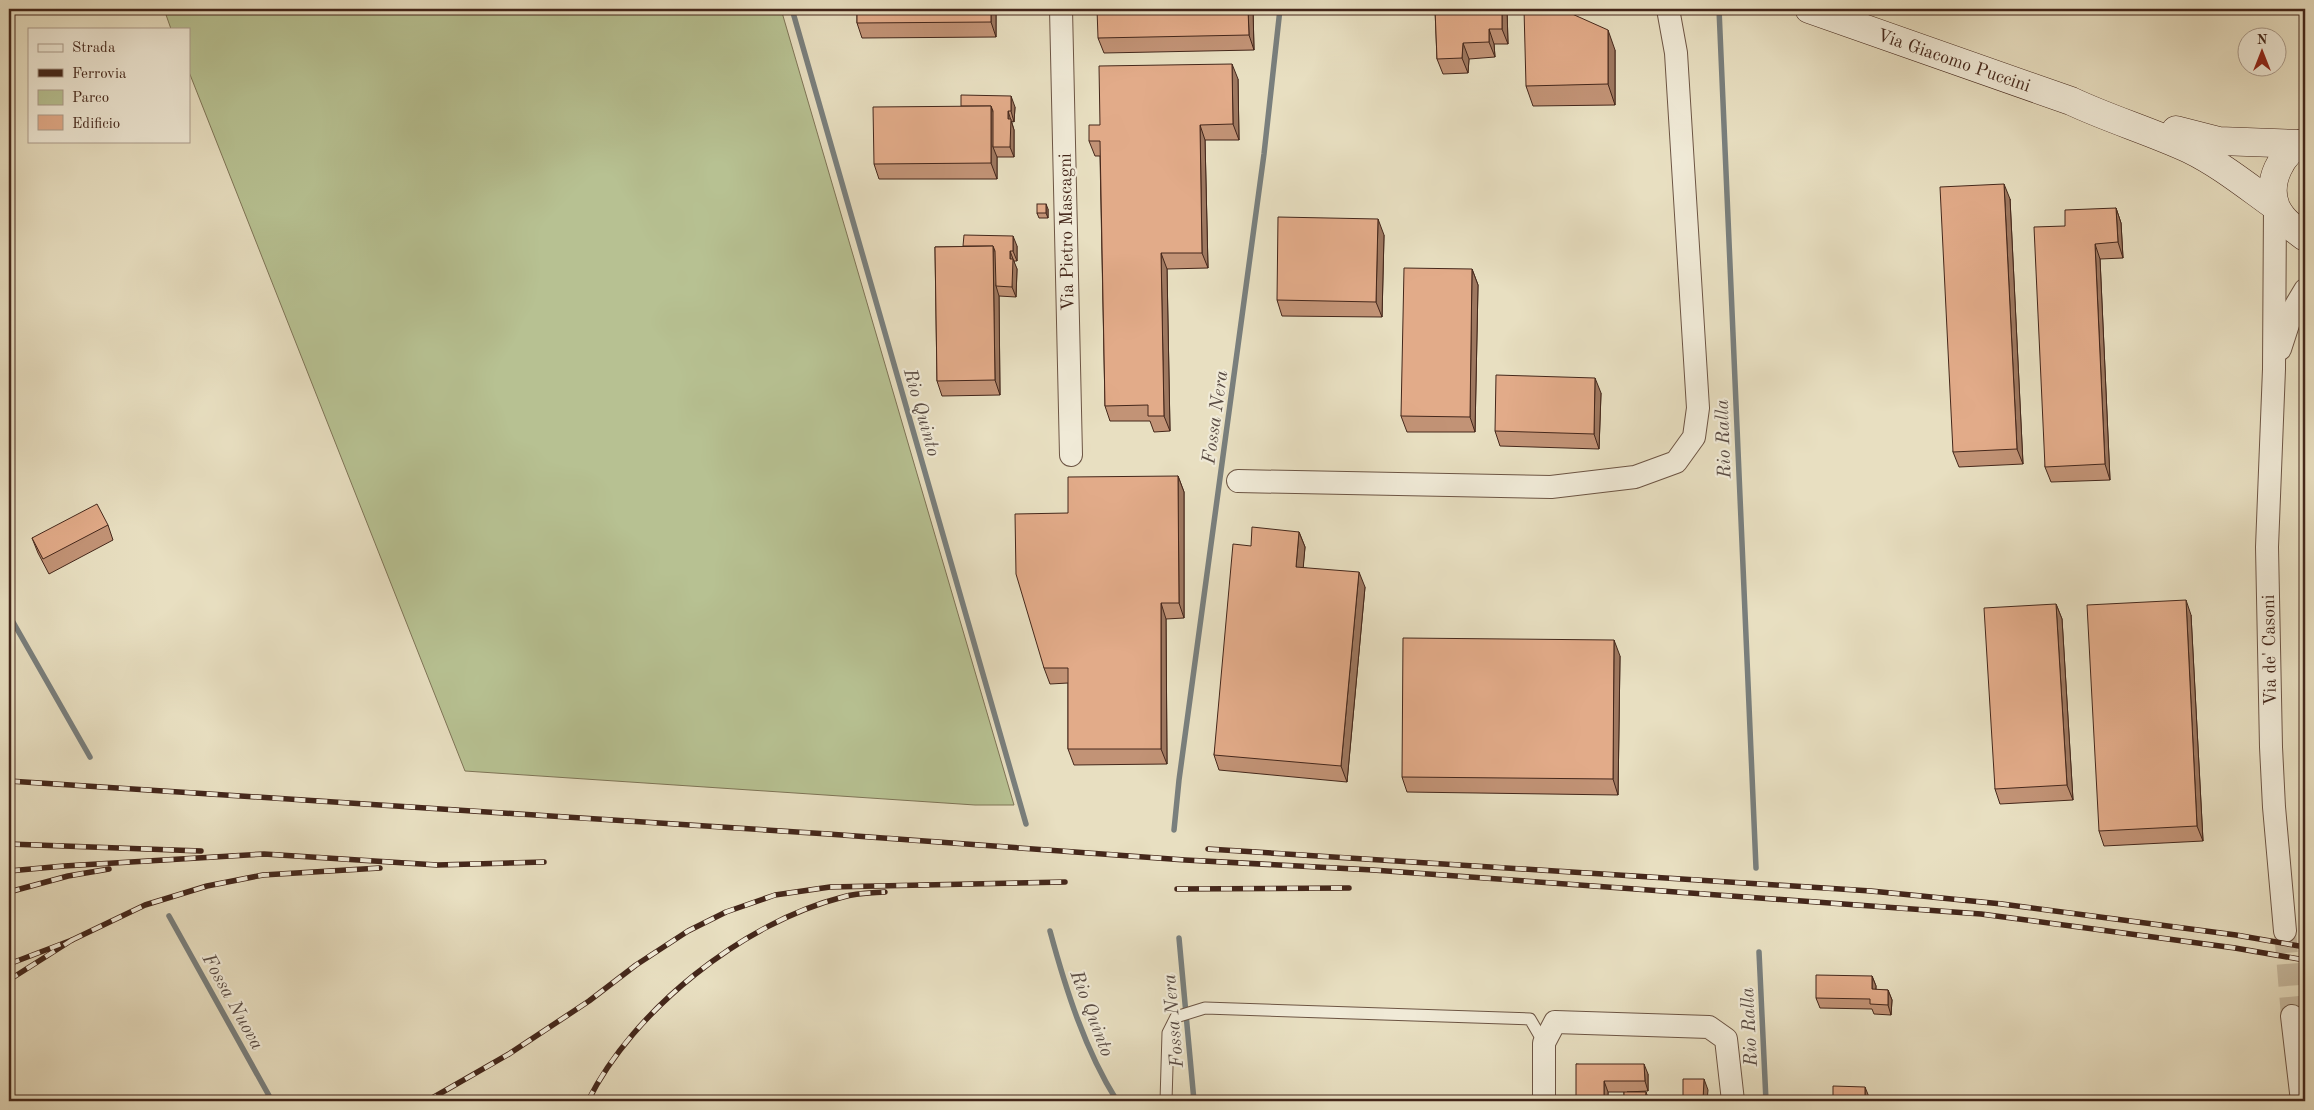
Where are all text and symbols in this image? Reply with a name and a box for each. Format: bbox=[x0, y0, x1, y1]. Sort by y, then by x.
street label: Via Giacomo Puccini bbox=[1875, 26, 2033, 96]
legend bbox=[28, 28, 190, 142]
north arrow bbox=[2236, 28, 2286, 78]
text: N bbox=[2257, 33, 2268, 47]
text: Strada bbox=[72, 41, 116, 56]
text: Ferrovia bbox=[72, 67, 127, 82]
text: Parco bbox=[72, 91, 109, 106]
text: Edificio bbox=[72, 117, 120, 132]
street label: Via Pietro Mascagni bbox=[1057, 153, 1077, 311]
water label: Rio Quinto bbox=[899, 366, 942, 459]
water label: Fossa Nera bbox=[1200, 369, 1232, 466]
water label: Rio Ralla bbox=[1714, 399, 1735, 480]
street label: Via de' Casoni bbox=[2260, 594, 2280, 706]
water label: Fossa Nuova bbox=[197, 950, 266, 1053]
water label: Rio Quinto bbox=[1065, 967, 1116, 1060]
water label: Fossa Nera bbox=[1161, 973, 1188, 1070]
water label: Rio Ralla bbox=[1739, 987, 1762, 1068]

